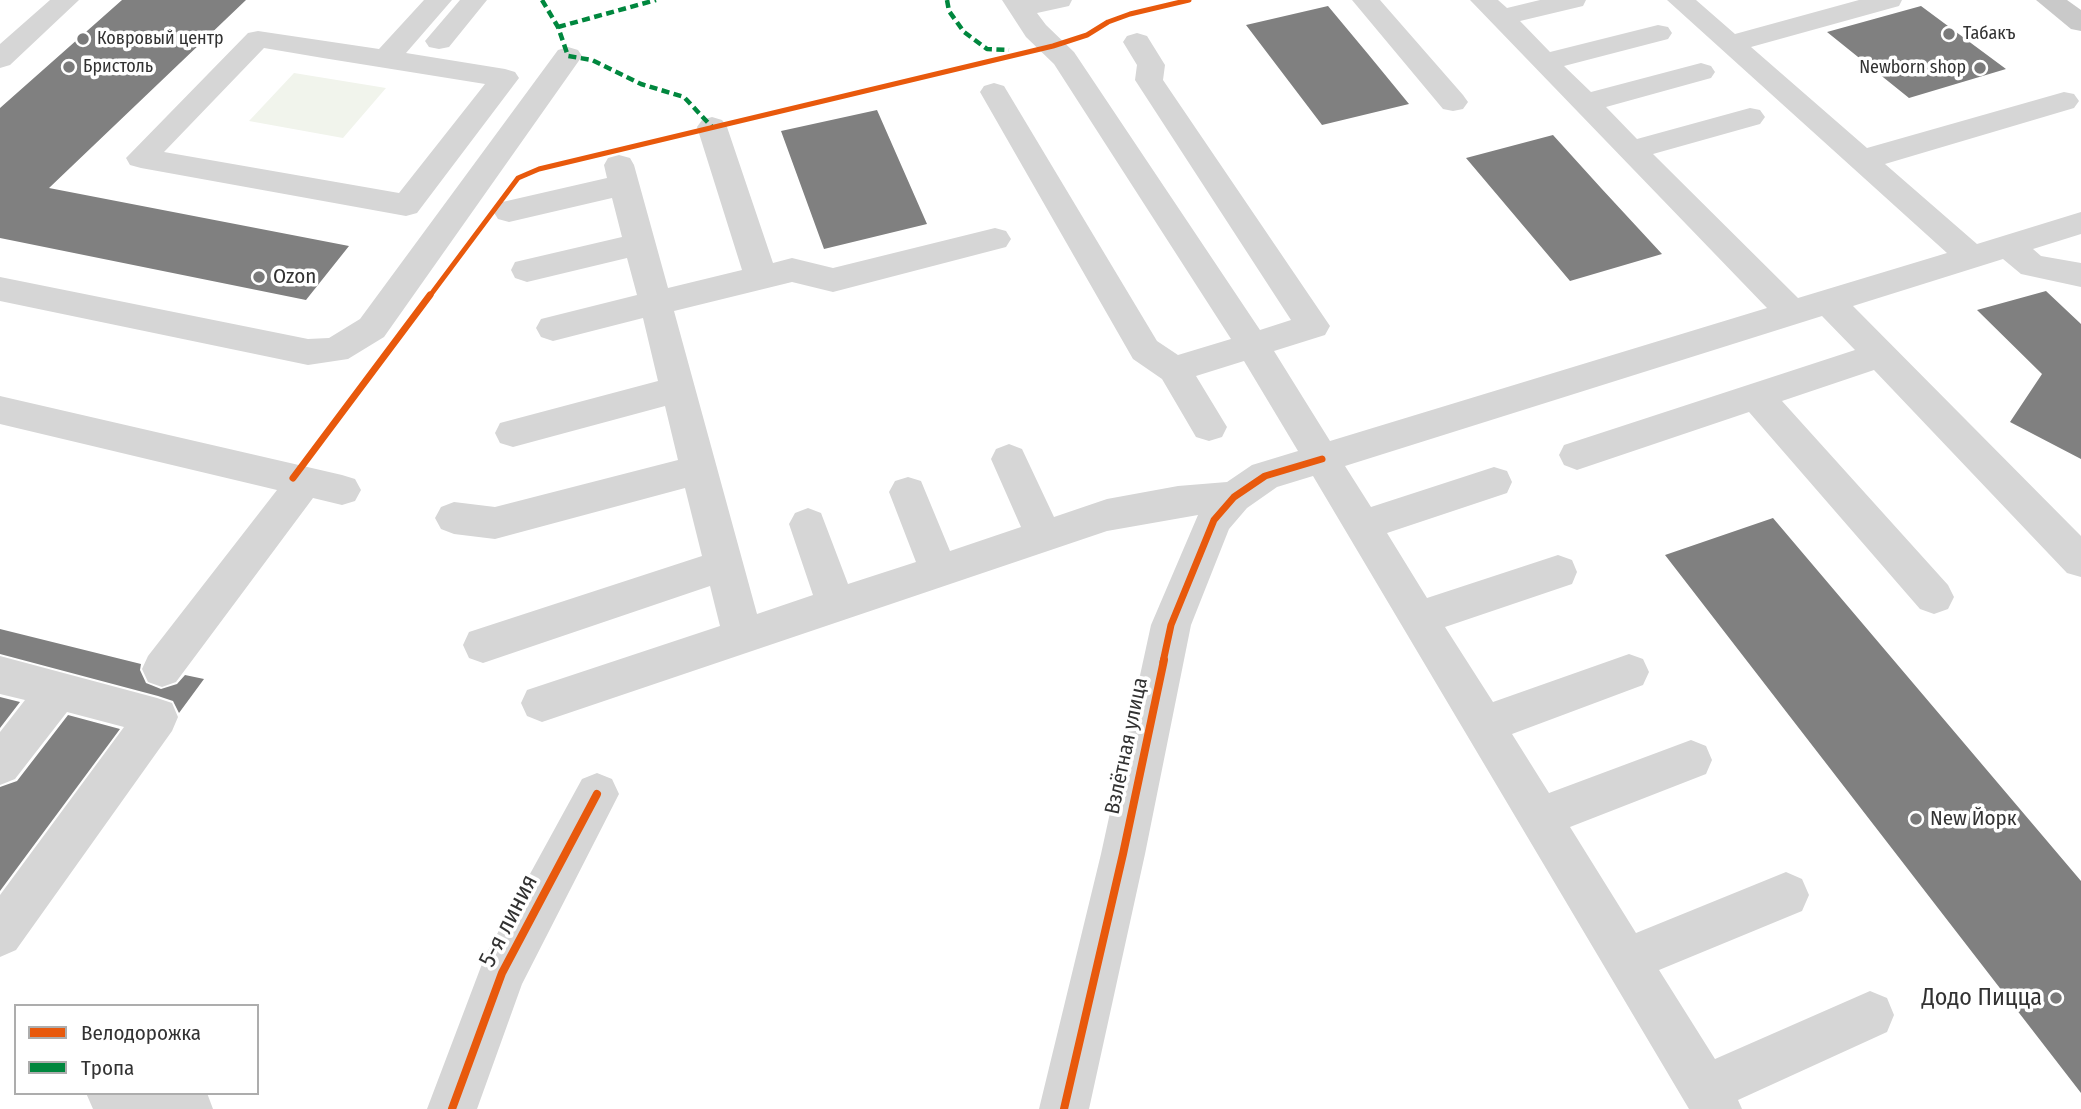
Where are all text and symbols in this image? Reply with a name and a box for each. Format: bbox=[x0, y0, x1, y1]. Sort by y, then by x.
place label: Табакъ bbox=[1963, 23, 2015, 45]
marker: Табакъ bbox=[1941, 26, 1957, 42]
place label: Ковровый центр bbox=[97, 28, 224, 50]
marker: Ковровый центр bbox=[75, 31, 91, 47]
place label: Бристоль bbox=[83, 56, 153, 78]
place label: Newborn shop bbox=[1859, 57, 1966, 79]
marker: Бристоль bbox=[61, 59, 77, 75]
marker: Newborn shop bbox=[1972, 60, 1988, 76]
place label: Ozon bbox=[273, 264, 316, 290]
marker: Ozon bbox=[251, 269, 267, 285]
street label: Взлётная улица bbox=[1100, 675, 1154, 817]
place label: New Йорк bbox=[1930, 806, 2017, 832]
marker: New Йорк bbox=[1908, 811, 1924, 827]
street label: 5-я линия bbox=[473, 870, 545, 972]
place label: Додо Пицца bbox=[1921, 984, 2042, 1012]
marker: Додо Пицца bbox=[2048, 990, 2064, 1006]
legend bbox=[14, 1004, 259, 1095]
text: Велодорожка bbox=[81, 1020, 201, 1046]
text: Тропа bbox=[81, 1055, 134, 1081]

